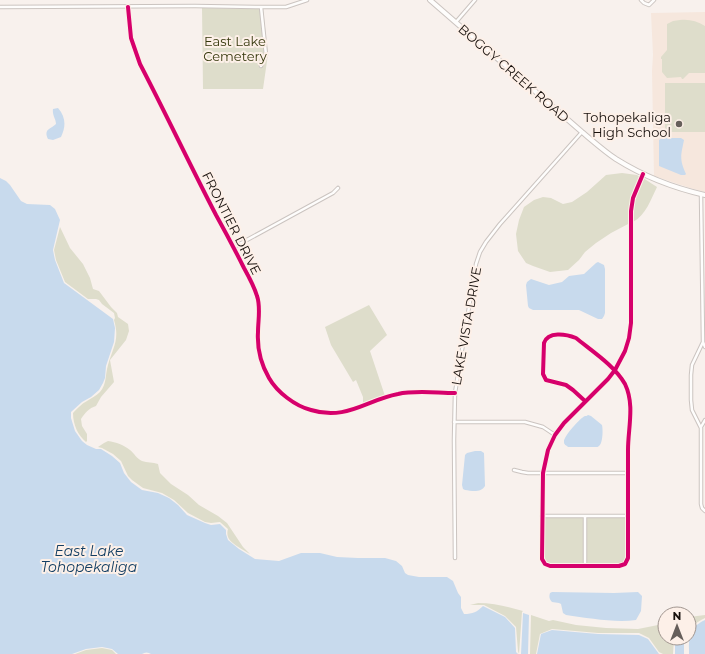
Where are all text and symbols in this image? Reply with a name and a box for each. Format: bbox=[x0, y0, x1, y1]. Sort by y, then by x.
street label: BOGGY CREEK ROAD bbox=[455, 21, 573, 126]
park label: East Lake Cemetery bbox=[203, 33, 268, 64]
place label: Tohopekaliga High School bbox=[584, 109, 671, 140]
marker: Tohopekaliga High School bbox=[674, 119, 684, 129]
street label: FRONTIER DRIVE bbox=[199, 169, 265, 277]
street label: LAKE VISTA DRIVE bbox=[448, 265, 484, 387]
water label: East Lake Tohopekaliga bbox=[41, 542, 137, 576]
north arrow bbox=[657, 606, 697, 646]
text: N bbox=[673, 609, 681, 623]

